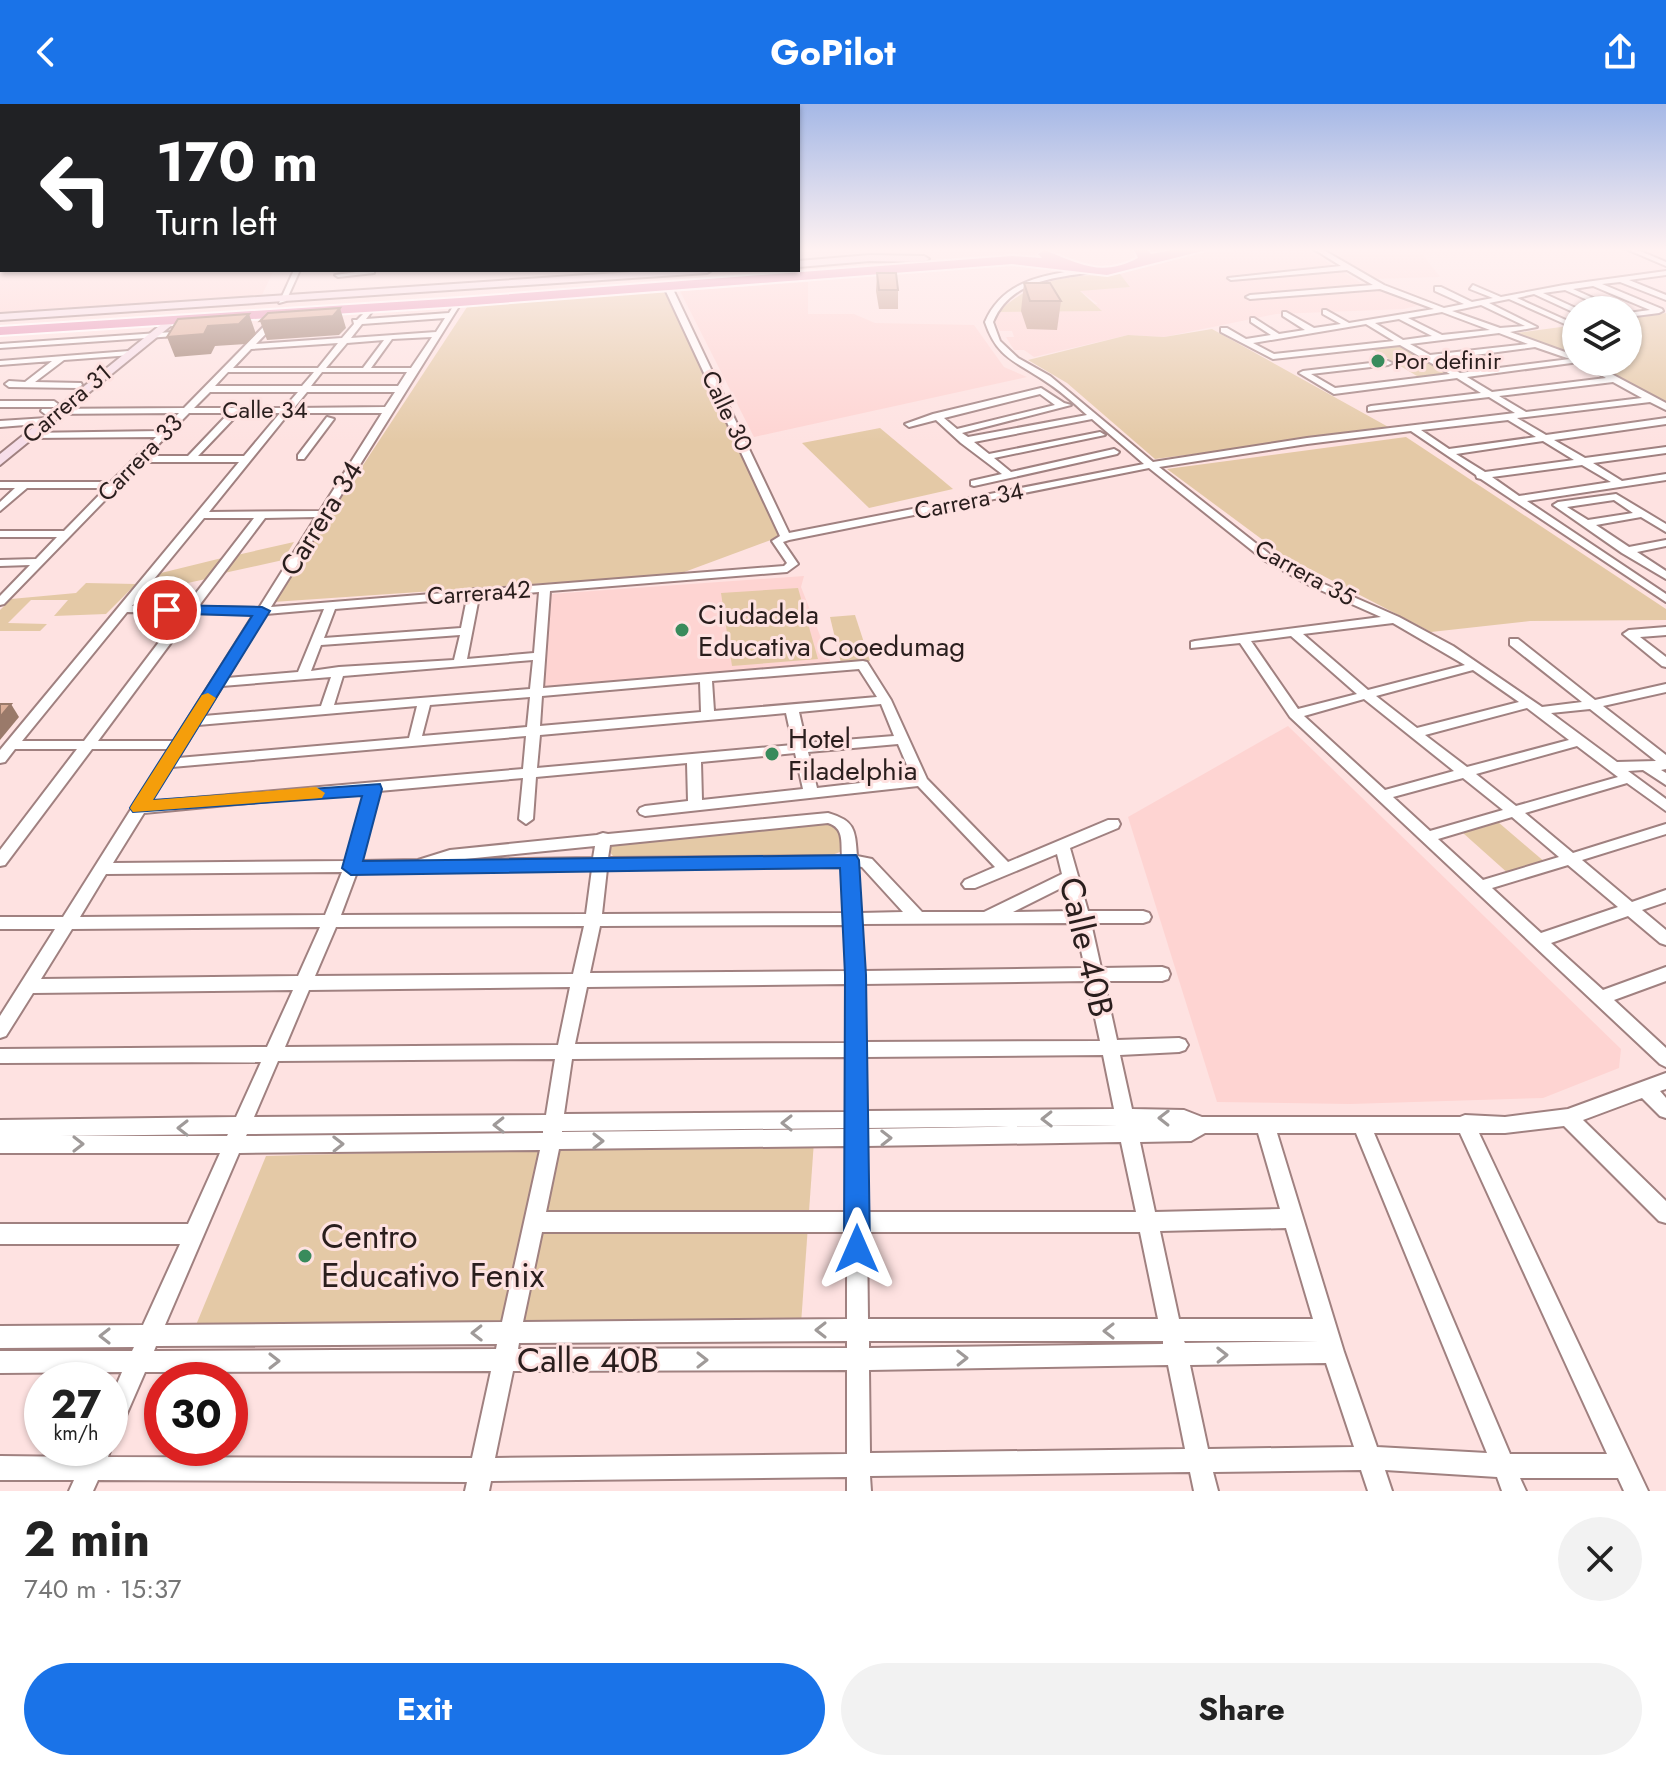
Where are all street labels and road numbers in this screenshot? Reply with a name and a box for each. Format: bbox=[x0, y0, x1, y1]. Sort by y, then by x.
street label: Carrera 31 bbox=[14, 356, 119, 452]
street label: Calle 30 bbox=[693, 364, 762, 457]
street label: Calle 34 bbox=[222, 392, 308, 427]
street label: Carrera 33 bbox=[89, 406, 190, 509]
street label: Carrera 34 bbox=[270, 453, 373, 584]
street label: Carrera 34 bbox=[911, 473, 1026, 528]
street label: Carrera 35 bbox=[1249, 531, 1362, 615]
street label: Carrera42 bbox=[426, 571, 532, 614]
street label: Calle 40B bbox=[1047, 872, 1126, 1022]
street label: Calle 40B bbox=[517, 1336, 659, 1385]

